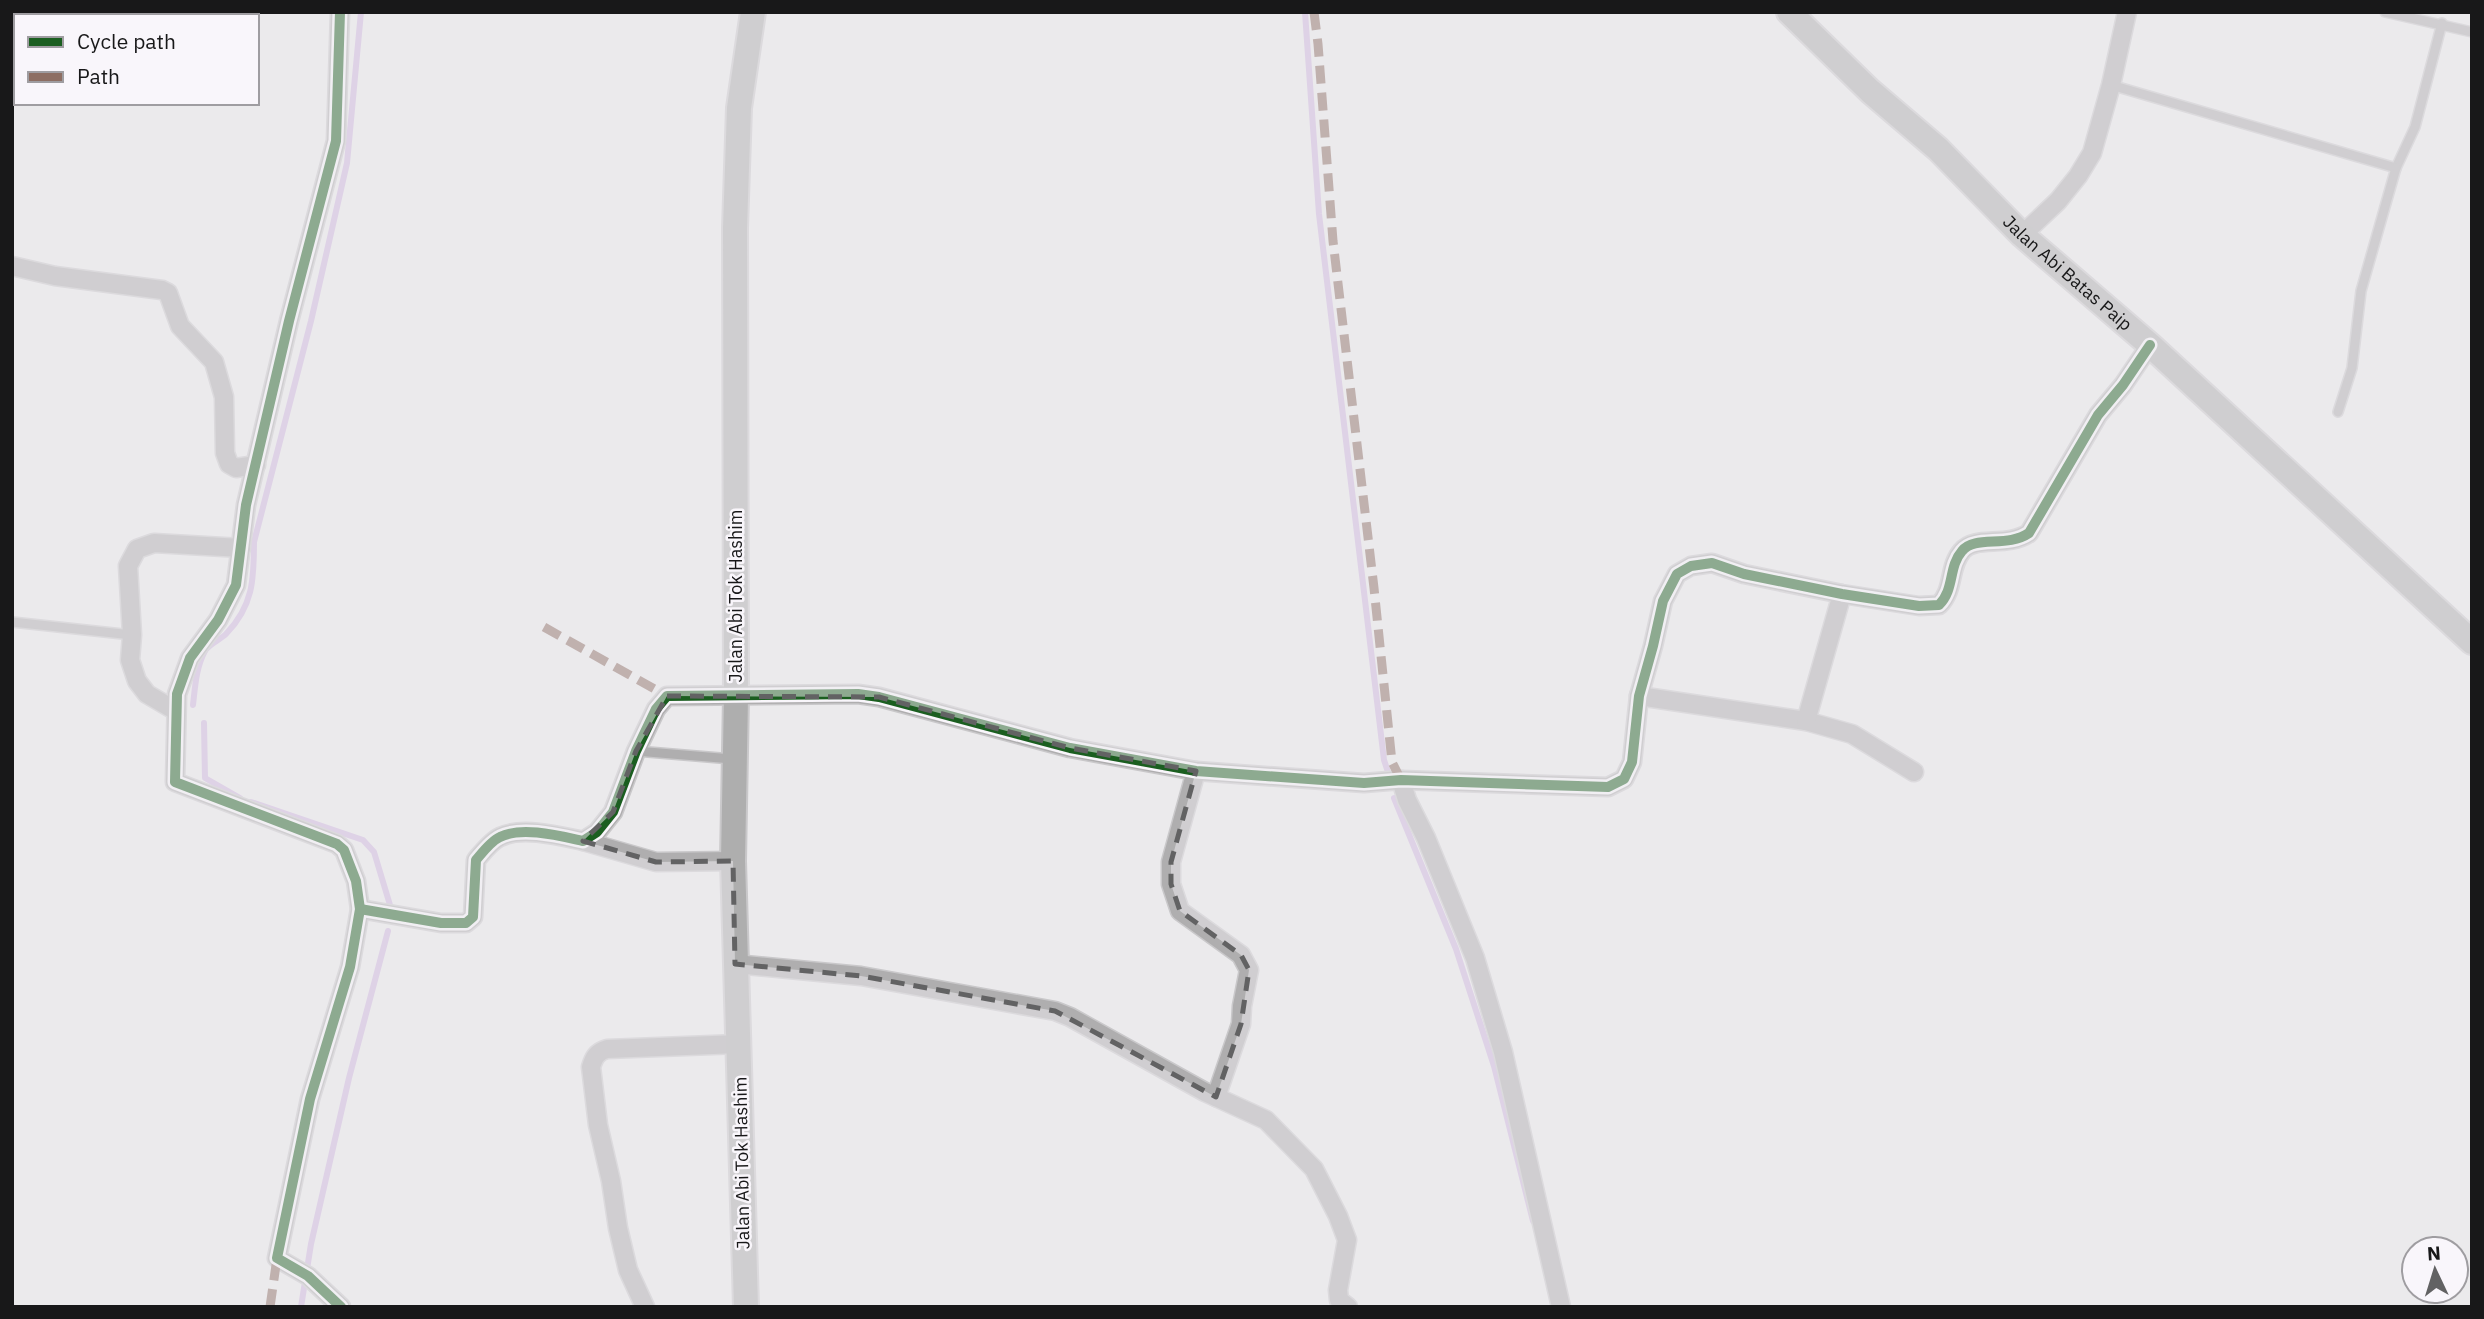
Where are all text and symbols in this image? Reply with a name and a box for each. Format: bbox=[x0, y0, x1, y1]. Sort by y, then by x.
legend bbox=[14, 14, 259, 105]
text: Cycle path bbox=[77, 27, 176, 55]
text: Path bbox=[77, 62, 120, 90]
street label: Jalan Abi Batas Paip bbox=[1998, 210, 2137, 335]
street label: Jalan Abi Tok Hashim bbox=[724, 510, 747, 682]
street label: Jalan Abi Tok Hashim bbox=[728, 1076, 755, 1250]
north arrow bbox=[2400, 1235, 2470, 1305]
text: N bbox=[2426, 1241, 2442, 1265]

